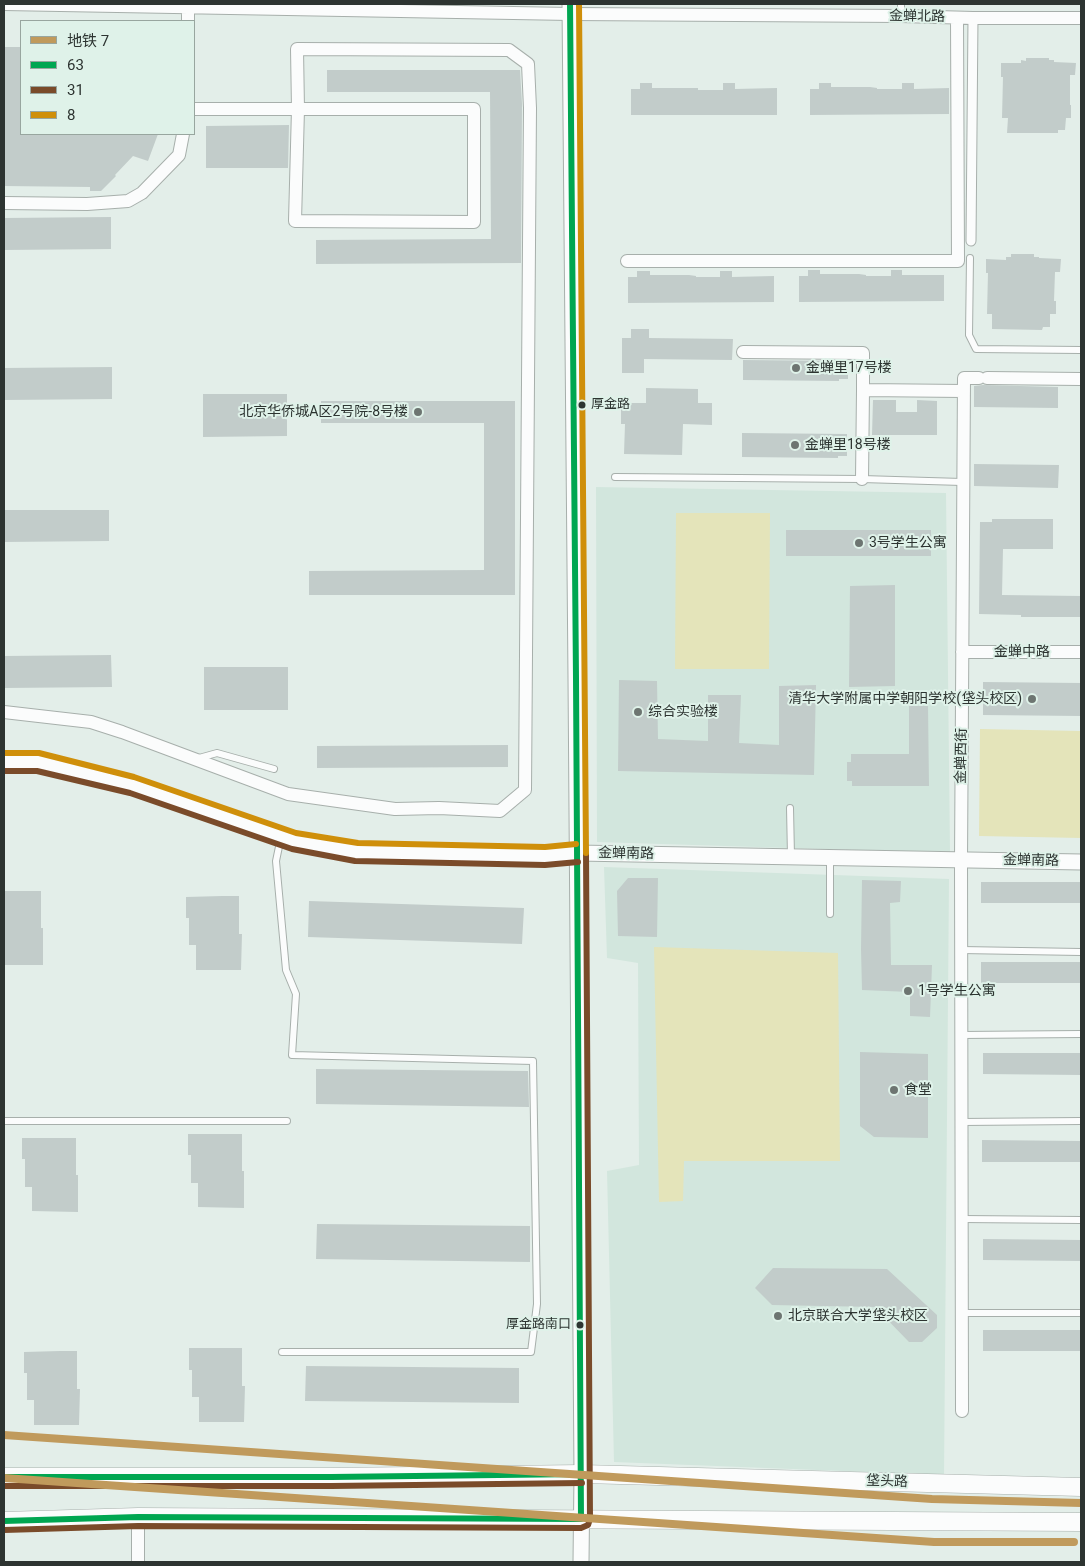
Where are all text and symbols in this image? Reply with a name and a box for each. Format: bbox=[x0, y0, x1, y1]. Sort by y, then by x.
street label: 金蝉北路 bbox=[889, 8, 945, 26]
legend bbox=[20, 20, 195, 135]
text: 地铁 7 bbox=[67, 32, 109, 50]
text: 63 bbox=[67, 56, 84, 74]
text: 31 bbox=[67, 81, 84, 99]
text: 8 bbox=[67, 106, 75, 124]
place label: 金蝉里17号楼 bbox=[806, 360, 892, 376]
marker: 金蝉里17号楼 bbox=[790, 362, 802, 374]
place label: 厚金路 bbox=[591, 397, 630, 413]
marker: 厚金路 bbox=[577, 400, 587, 410]
place label: 北京华侨城A区2号院-8号楼 bbox=[239, 404, 408, 420]
marker: 北京华侨城A区2号院-8号楼 bbox=[412, 406, 424, 418]
place label: 金蝉里18号楼 bbox=[805, 437, 891, 453]
marker: 金蝉里18号楼 bbox=[789, 439, 801, 451]
place label: 3号学生公寓 bbox=[869, 535, 947, 551]
marker: 3号学生公寓 bbox=[853, 537, 865, 549]
street label: 金蝉中路 bbox=[994, 644, 1050, 660]
place label: 清华大学附属中学朝阳学校(垡头校区) bbox=[788, 691, 1022, 707]
marker: 清华大学附属中学朝阳学校(垡头校区) bbox=[1026, 693, 1038, 705]
place label: 综合实验楼 bbox=[648, 704, 718, 720]
marker: 综合实验楼 bbox=[632, 706, 644, 718]
street label: 金蝉西街 bbox=[953, 728, 971, 784]
street label: 金蝉南路 bbox=[598, 845, 654, 863]
street label: 金蝉南路 bbox=[1003, 852, 1059, 870]
place label: 1号学生公寓 bbox=[918, 983, 996, 999]
marker: 1号学生公寓 bbox=[902, 985, 914, 997]
place label: 食堂 bbox=[904, 1082, 932, 1098]
marker: 食堂 bbox=[888, 1084, 900, 1096]
place label: 北京联合大学垡头校区 bbox=[788, 1308, 928, 1324]
marker: 北京联合大学垡头校区 bbox=[772, 1310, 784, 1322]
place label: 厚金路南口 bbox=[506, 1317, 571, 1333]
marker: 厚金路南口 bbox=[575, 1320, 585, 1330]
street label: 垡头路 bbox=[866, 1473, 908, 1491]

